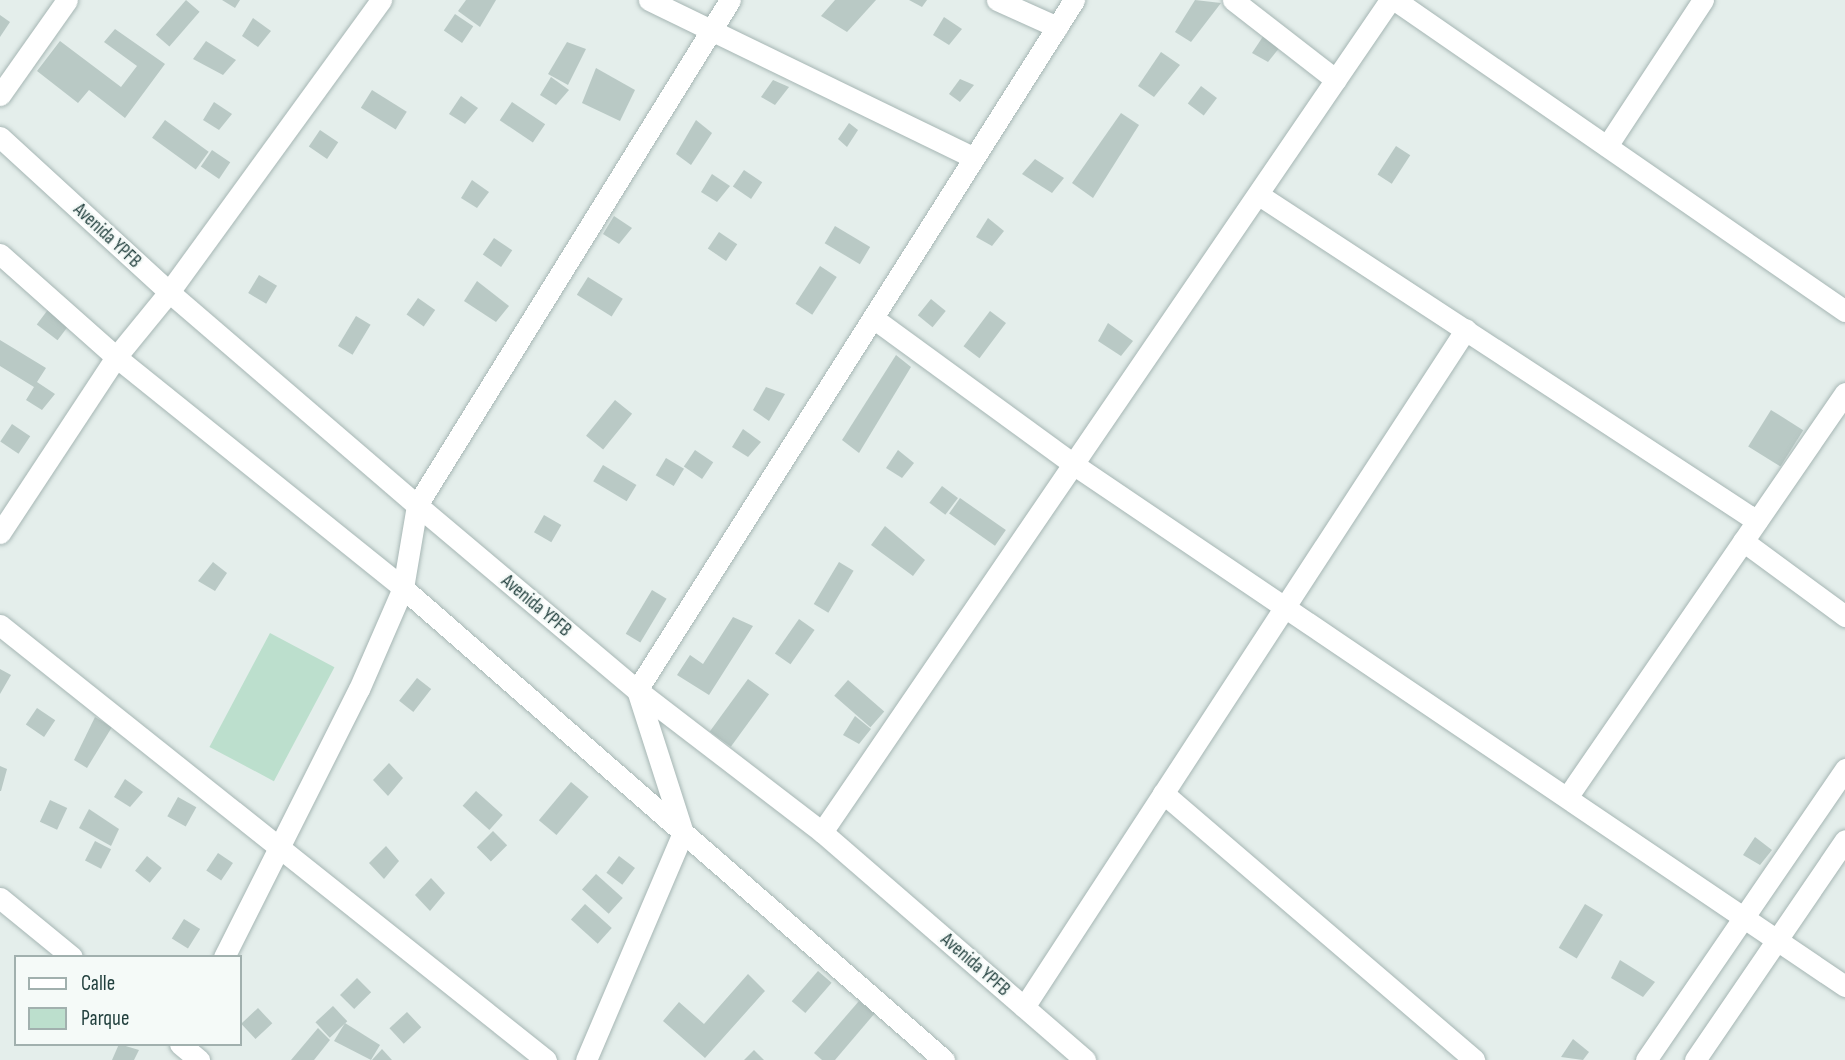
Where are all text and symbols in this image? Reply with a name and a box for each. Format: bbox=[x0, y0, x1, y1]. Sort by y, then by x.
street label: Avenida YPFB bbox=[68, 199, 146, 273]
street label: Avenida YPFB bbox=[496, 570, 576, 642]
street label: Avenida YPFB bbox=[936, 929, 1014, 1001]
legend bbox=[14, 955, 242, 1046]
text: Calle bbox=[81, 971, 115, 996]
text: Parque bbox=[81, 1006, 129, 1031]

